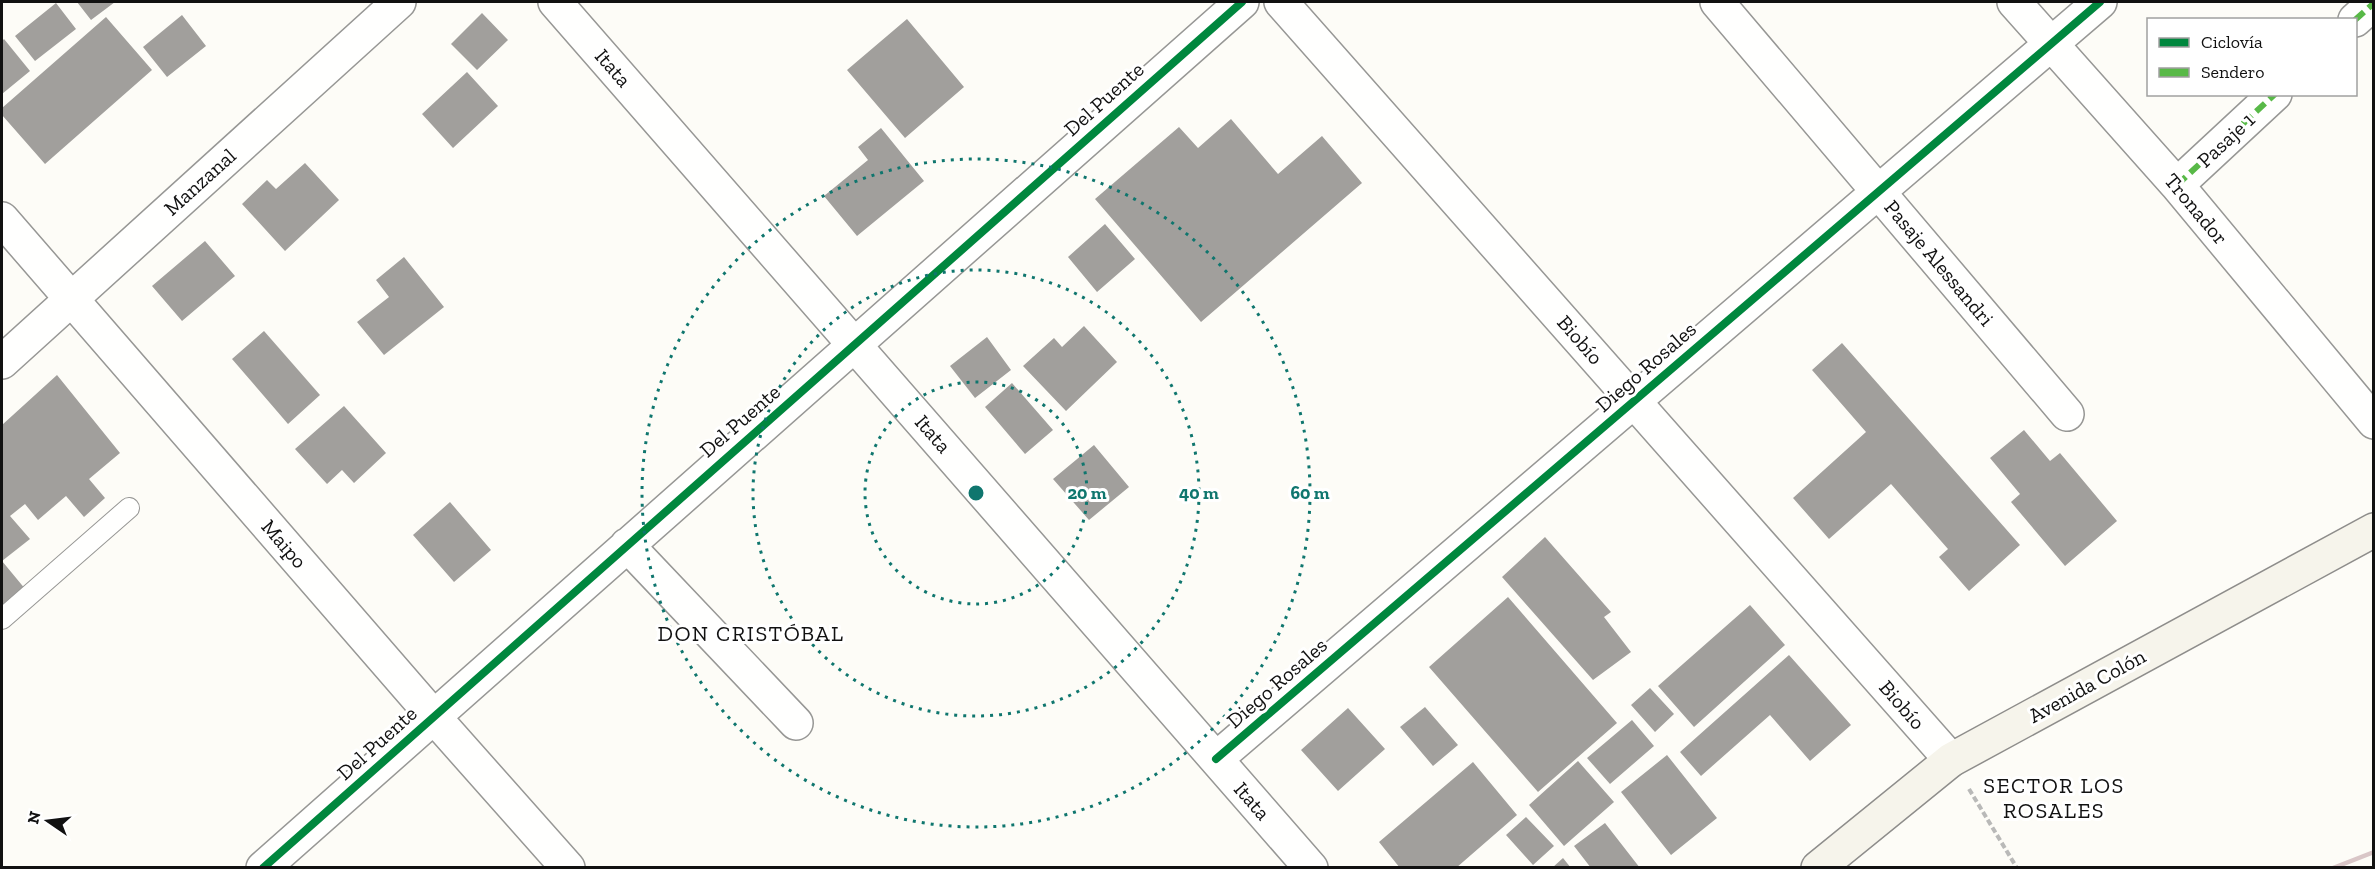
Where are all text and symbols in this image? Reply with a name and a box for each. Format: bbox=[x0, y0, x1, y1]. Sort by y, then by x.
legend bbox=[2147, 18, 2357, 96]
text: Ciclovía bbox=[2201, 31, 2263, 53]
street label: Itata bbox=[590, 44, 637, 92]
street label: Del Puente bbox=[1059, 56, 1149, 141]
text: Sendero bbox=[2201, 61, 2265, 83]
street label: Pasaje 1 bbox=[2192, 107, 2260, 173]
street label: Manzanal bbox=[159, 143, 241, 220]
street label: Tronador bbox=[2159, 168, 2233, 250]
street label: Pasaje Alessandri bbox=[1879, 195, 1999, 331]
street label: Biobío bbox=[1552, 310, 1609, 369]
street label: Diego Rosales bbox=[1590, 316, 1701, 417]
street label: Del Puente bbox=[694, 379, 785, 462]
street label: Itata bbox=[910, 410, 957, 458]
text: 20 m bbox=[1067, 482, 1107, 504]
text: 40 m bbox=[1179, 482, 1219, 504]
text: 60 m bbox=[1290, 482, 1330, 504]
centre of rings bbox=[966, 483, 986, 503]
street label: Maipo bbox=[256, 514, 312, 573]
district label: DON CRISTÓBAL bbox=[658, 620, 844, 647]
street label: Diego Rosales bbox=[1221, 632, 1332, 733]
street label: Avenida Colón bbox=[2024, 643, 2150, 728]
street label: Biobío bbox=[1874, 675, 1931, 734]
street label: Del Puente bbox=[332, 700, 422, 785]
district label: SECTOR LOS ROSALES bbox=[1983, 772, 2125, 824]
street label: Itata bbox=[1229, 777, 1276, 825]
north arrow bbox=[18, 791, 78, 851]
text: N bbox=[23, 809, 45, 826]

